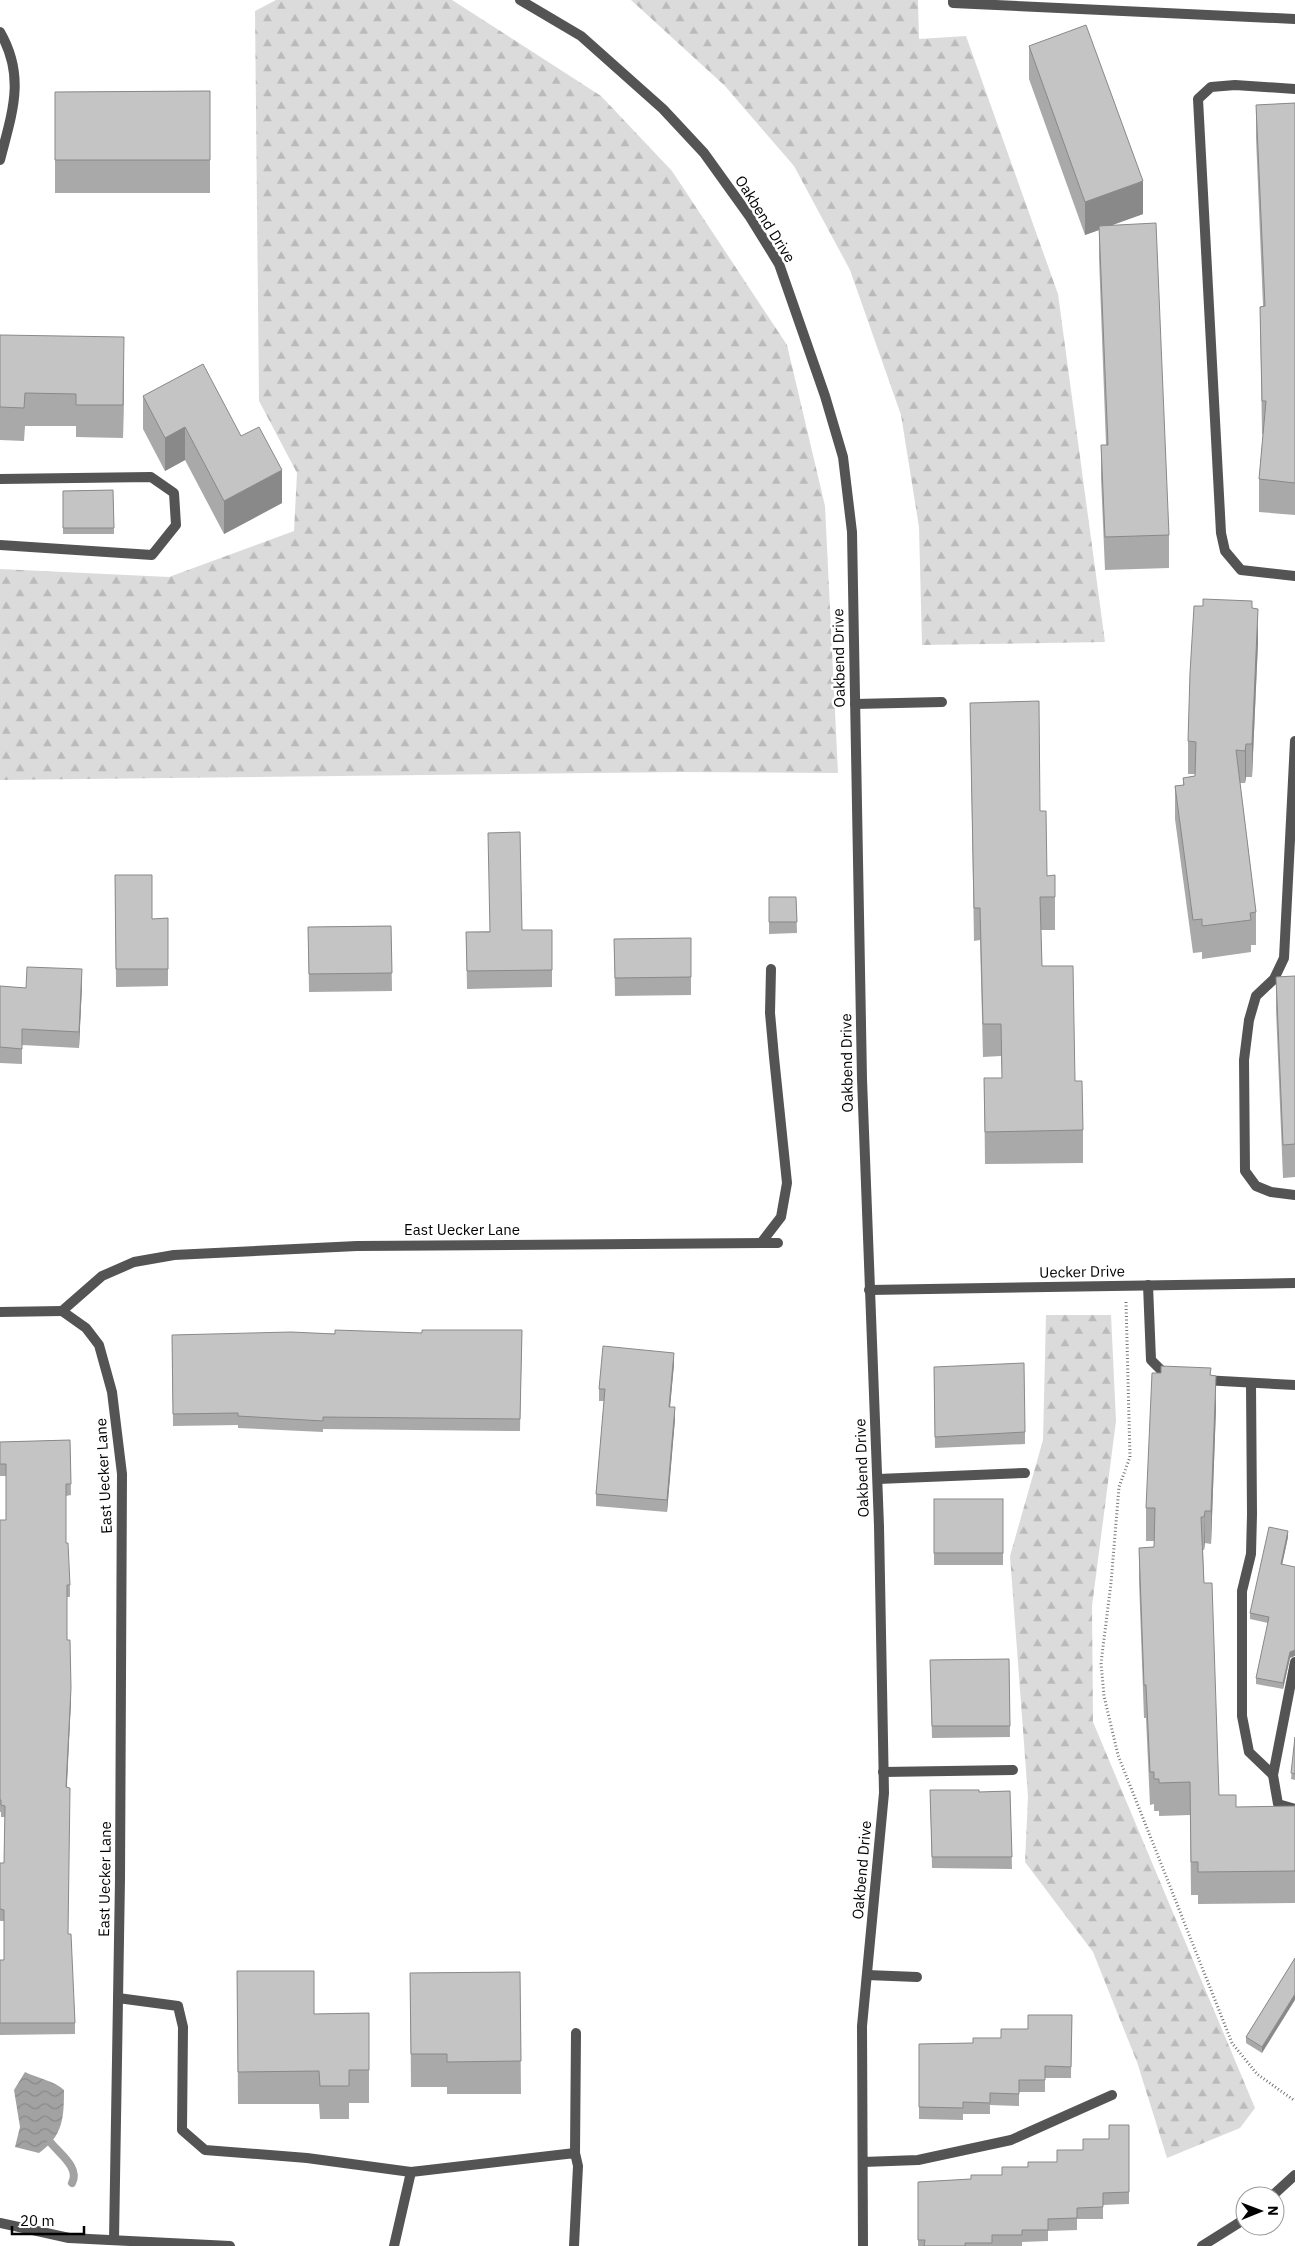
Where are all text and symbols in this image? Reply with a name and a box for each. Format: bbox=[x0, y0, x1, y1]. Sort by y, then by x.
street label: Oakbend Drive bbox=[731, 172, 800, 266]
street label: Oakbend Drive bbox=[828, 608, 849, 708]
street label: Oakbend Drive bbox=[836, 1013, 857, 1113]
street label: East Uecker Lane bbox=[404, 1220, 520, 1239]
street label: Uecker Drive bbox=[1039, 1261, 1125, 1282]
street label: East Uecker Lane bbox=[91, 1418, 116, 1534]
street label: Oakbend Drive bbox=[850, 1418, 873, 1518]
street label: Oakbend Drive bbox=[848, 1820, 875, 1920]
street label: East Uecker Lane bbox=[94, 1821, 115, 1937]
north arrow bbox=[1235, 2186, 1285, 2236]
scale bar bbox=[12, 2204, 85, 2236]
text: N bbox=[1264, 2206, 1282, 2216]
text: 20 m bbox=[20, 2211, 55, 2230]

